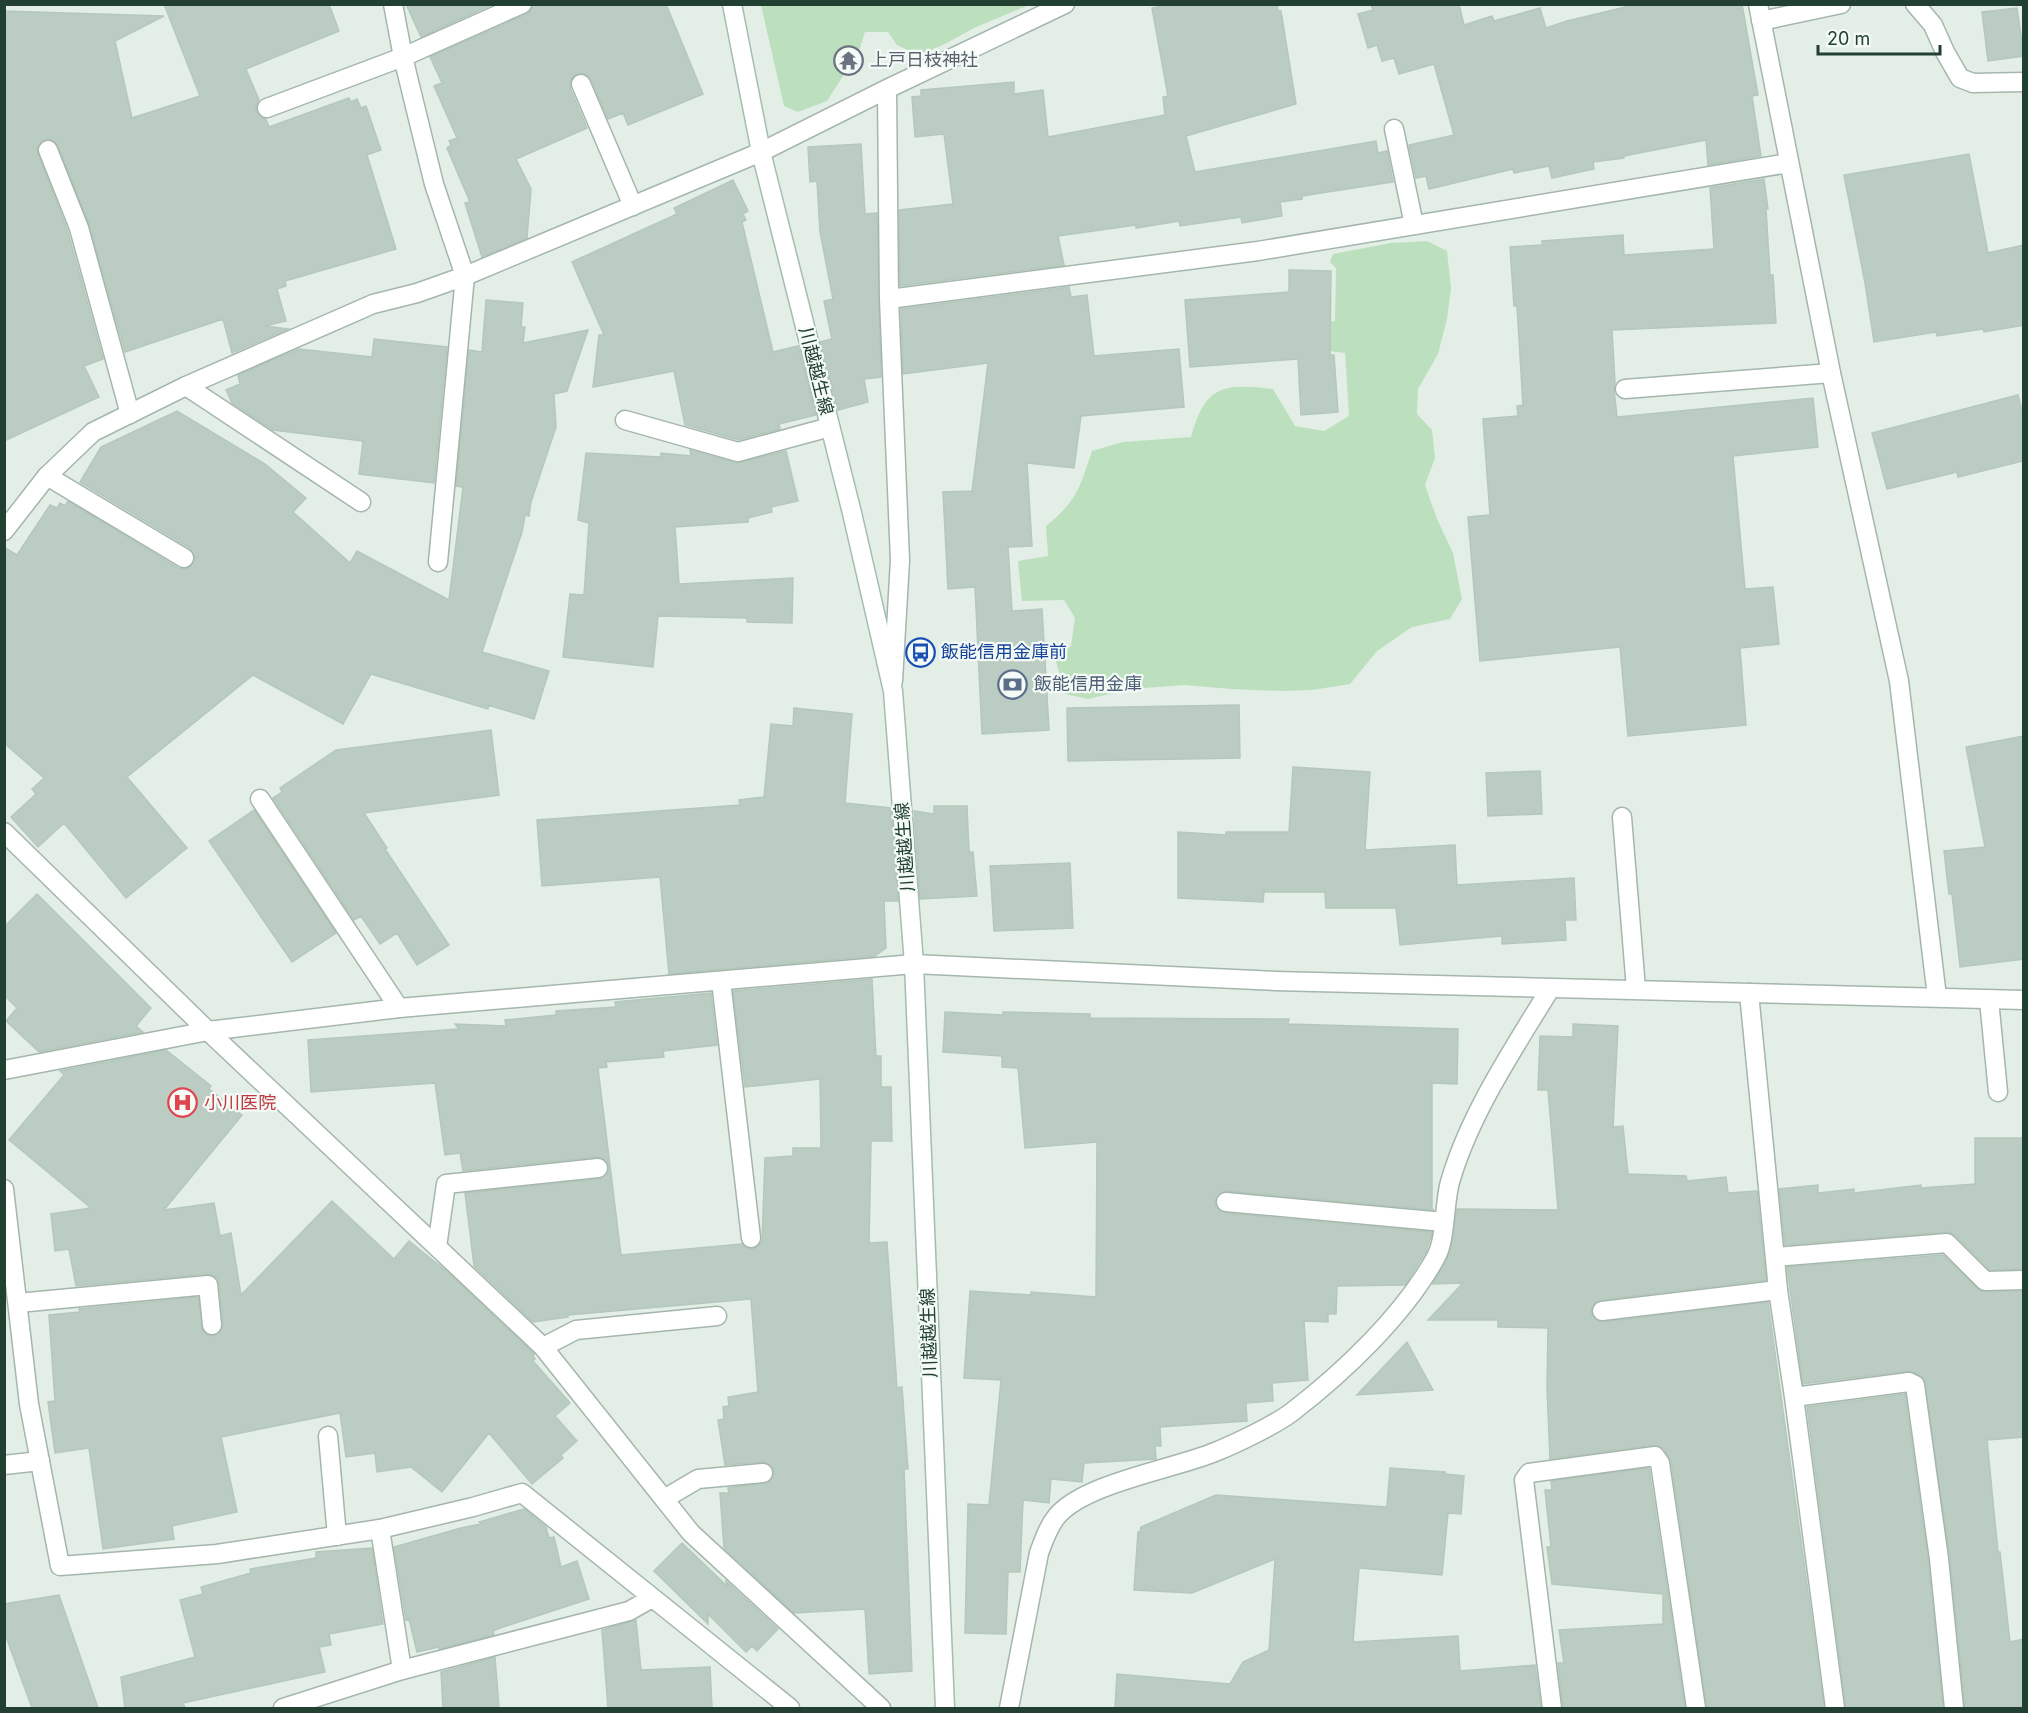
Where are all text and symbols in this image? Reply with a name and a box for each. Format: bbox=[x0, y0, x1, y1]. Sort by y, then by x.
scale bar bbox=[1818, 18, 1940, 56]
text: 20 m bbox=[1827, 28, 1870, 49]
temple icon: 上戸日枝神社 bbox=[833, 44, 865, 76]
place label: 上戸日枝神社 bbox=[870, 49, 978, 70]
street label: 川越越生線 bbox=[795, 325, 838, 417]
bus stop icon: 飯能信用金庫前 bbox=[904, 636, 936, 668]
place label: 飯能信用金庫前 bbox=[941, 641, 1067, 662]
bank icon: 飯能信用金庫 bbox=[997, 668, 1029, 700]
place label: 飯能信用金庫 bbox=[1034, 673, 1142, 694]
street label: 川越越生線 bbox=[891, 801, 918, 893]
hospital icon: 小川医院 bbox=[167, 1087, 199, 1119]
place label: 小川医院 bbox=[204, 1092, 276, 1113]
street label: 川越越生線 bbox=[916, 1288, 941, 1378]

